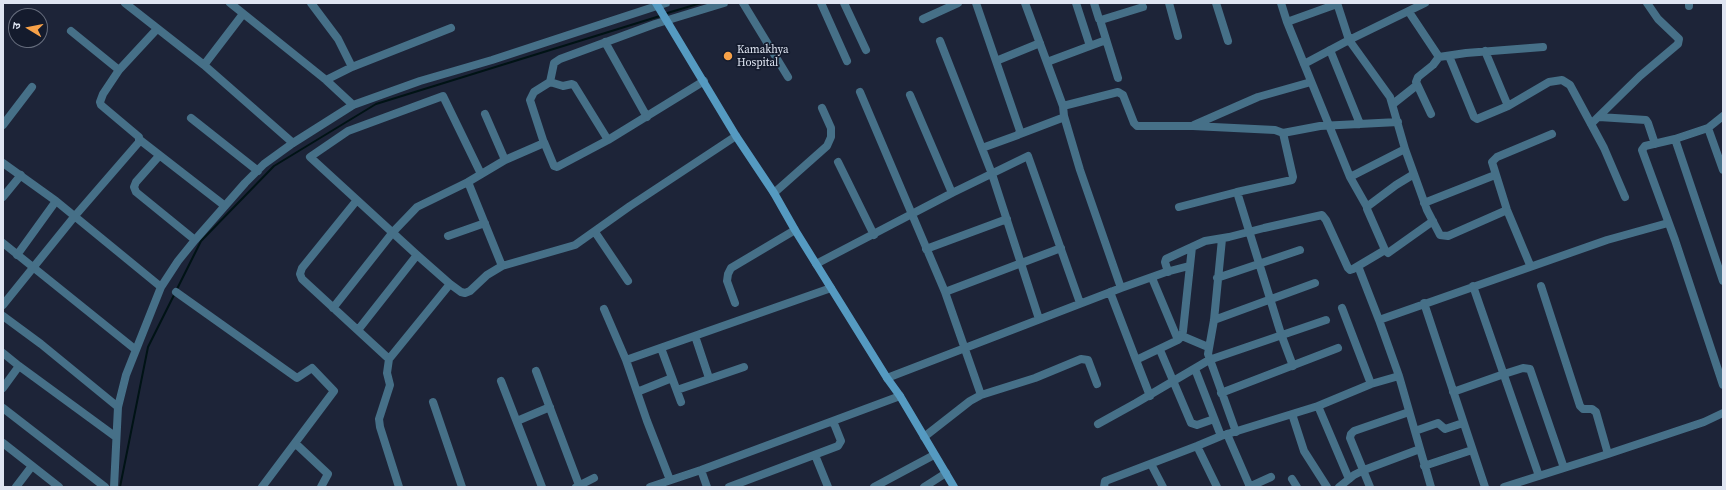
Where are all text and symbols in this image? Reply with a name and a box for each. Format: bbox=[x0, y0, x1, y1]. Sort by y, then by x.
north arrow bbox=[8, 8, 48, 48]
text: उ bbox=[9, 22, 25, 30]
place label: Kamakhya Hospital bbox=[737, 43, 789, 69]
marker: Kamakhya Hospital bbox=[722, 50, 734, 62]

